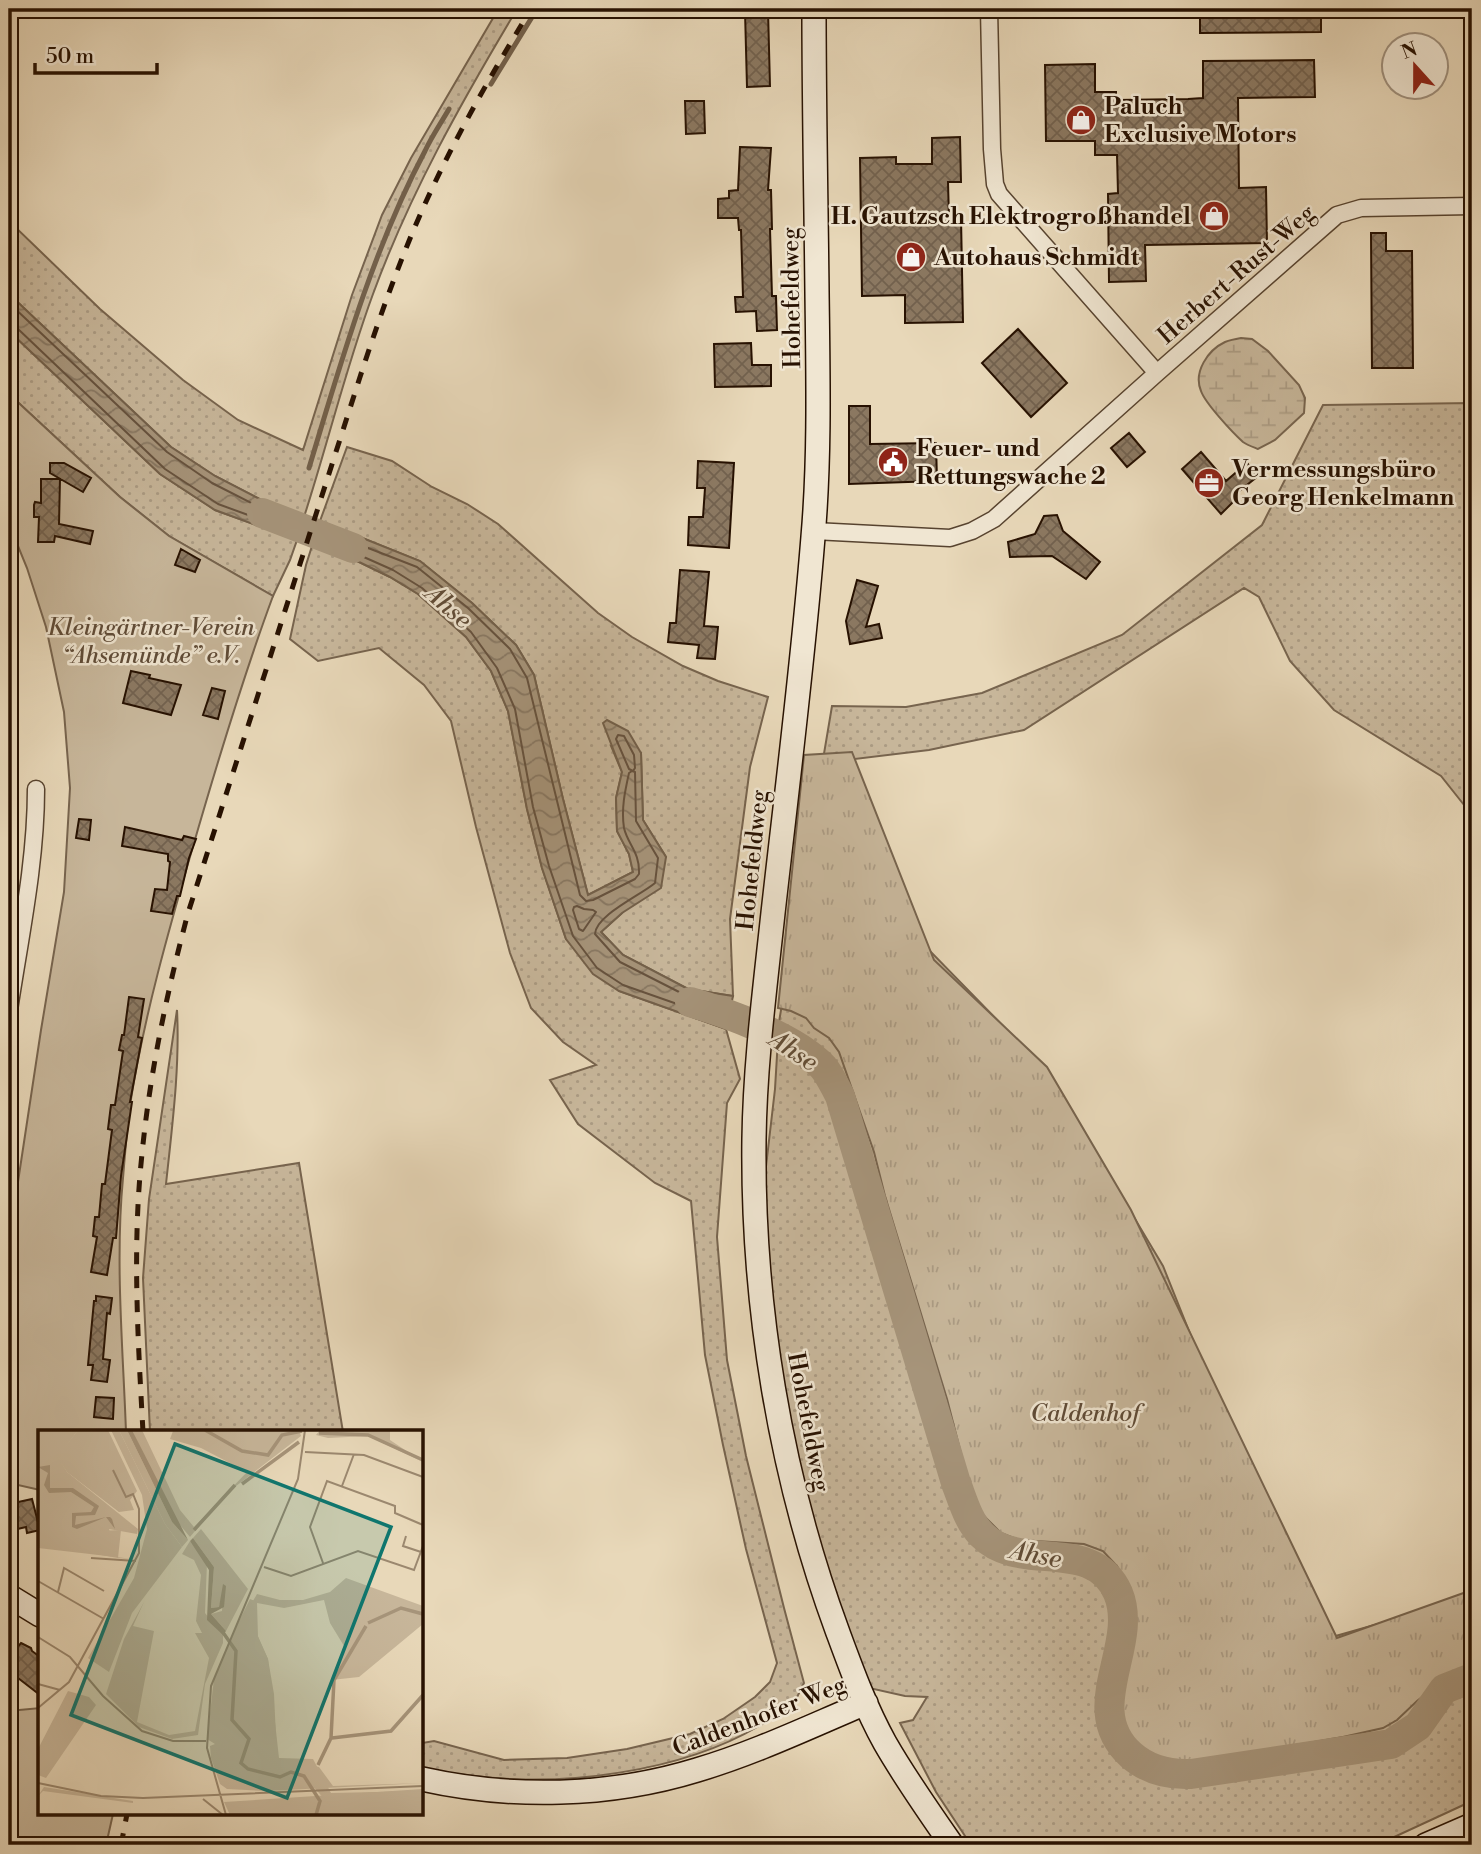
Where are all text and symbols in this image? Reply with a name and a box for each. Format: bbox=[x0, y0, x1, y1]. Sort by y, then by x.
scale bar bbox=[35, 32, 158, 76]
north arrow bbox=[1380, 32, 1450, 102]
text: N bbox=[1398, 37, 1421, 65]
text: 50 m bbox=[46, 44, 94, 70]
place label: Paluch Exclusive Motors bbox=[1104, 92, 1297, 150]
shop icon: Paluch Exclusive Motors bbox=[1064, 103, 1098, 137]
street label: Herbert-Rust-Weg bbox=[1152, 198, 1322, 351]
shop icon: H. Gautzsch Elektrogroßhandel bbox=[1197, 199, 1231, 233]
place label: H. Gautzsch Elektrogroßhandel bbox=[831, 202, 1191, 232]
street label: Hohefeldweg bbox=[776, 226, 808, 369]
shop icon: Autohaus Schmidt bbox=[894, 240, 928, 274]
place label: Autohaus Schmidt bbox=[933, 243, 1140, 273]
place label: Feuer- und Rettungswache 2 bbox=[916, 434, 1106, 492]
public building icon: Feuer- und Rettungswache 2 bbox=[876, 445, 910, 479]
place label: Vermessungsbüro Georg Henkelmann bbox=[1231, 455, 1455, 513]
office icon: Vermessungsbüro Georg Henkelmann bbox=[1192, 466, 1226, 500]
water label: Ahse bbox=[416, 576, 478, 636]
park label: Kleingärtner-Verein “Ahsemünde” e.V. bbox=[47, 613, 255, 671]
street label: Hohefeldweg bbox=[731, 788, 775, 932]
water label: Ahse bbox=[761, 1022, 824, 1078]
street label: Hohefeldweg bbox=[780, 1350, 836, 1495]
park label: Caldenhof bbox=[1030, 1399, 1145, 1429]
inset map bbox=[38, 1430, 424, 1815]
water label: Ahse bbox=[1005, 1534, 1064, 1576]
street label: Caldenhofer Weg bbox=[668, 1670, 851, 1764]

